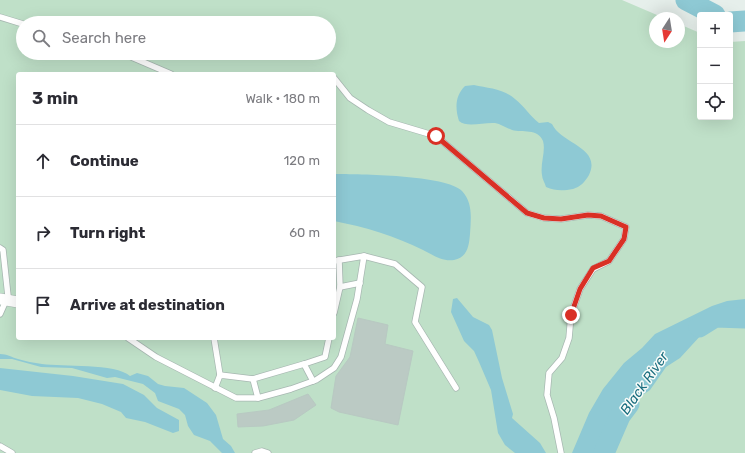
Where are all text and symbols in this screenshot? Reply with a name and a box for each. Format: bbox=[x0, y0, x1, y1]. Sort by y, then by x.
north arrow bbox=[649, 12, 685, 48]
map controls bbox=[697, 12, 733, 120]
button: + bbox=[697, 12, 733, 48]
search box bbox=[16, 16, 336, 60]
icon: search bbox=[30, 27, 52, 49]
text: Search here bbox=[62, 29, 146, 47]
button: − bbox=[697, 48, 733, 84]
button: locate bbox=[697, 84, 733, 120]
text: 3 min bbox=[32, 88, 78, 108]
text: Walk · 180 m bbox=[245, 91, 320, 106]
route start bbox=[427, 127, 445, 145]
icon: ahead bbox=[32, 150, 54, 172]
text: Continue bbox=[70, 152, 139, 170]
text: 120 m bbox=[284, 153, 320, 168]
icon: right bbox=[32, 222, 54, 244]
text: Turn right bbox=[70, 224, 145, 242]
text: 60 m bbox=[289, 225, 320, 240]
icon: arrive bbox=[32, 294, 54, 316]
text: Arrive at destination bbox=[70, 296, 225, 314]
route end bbox=[562, 306, 580, 324]
water label: Black River bbox=[617, 348, 673, 418]

